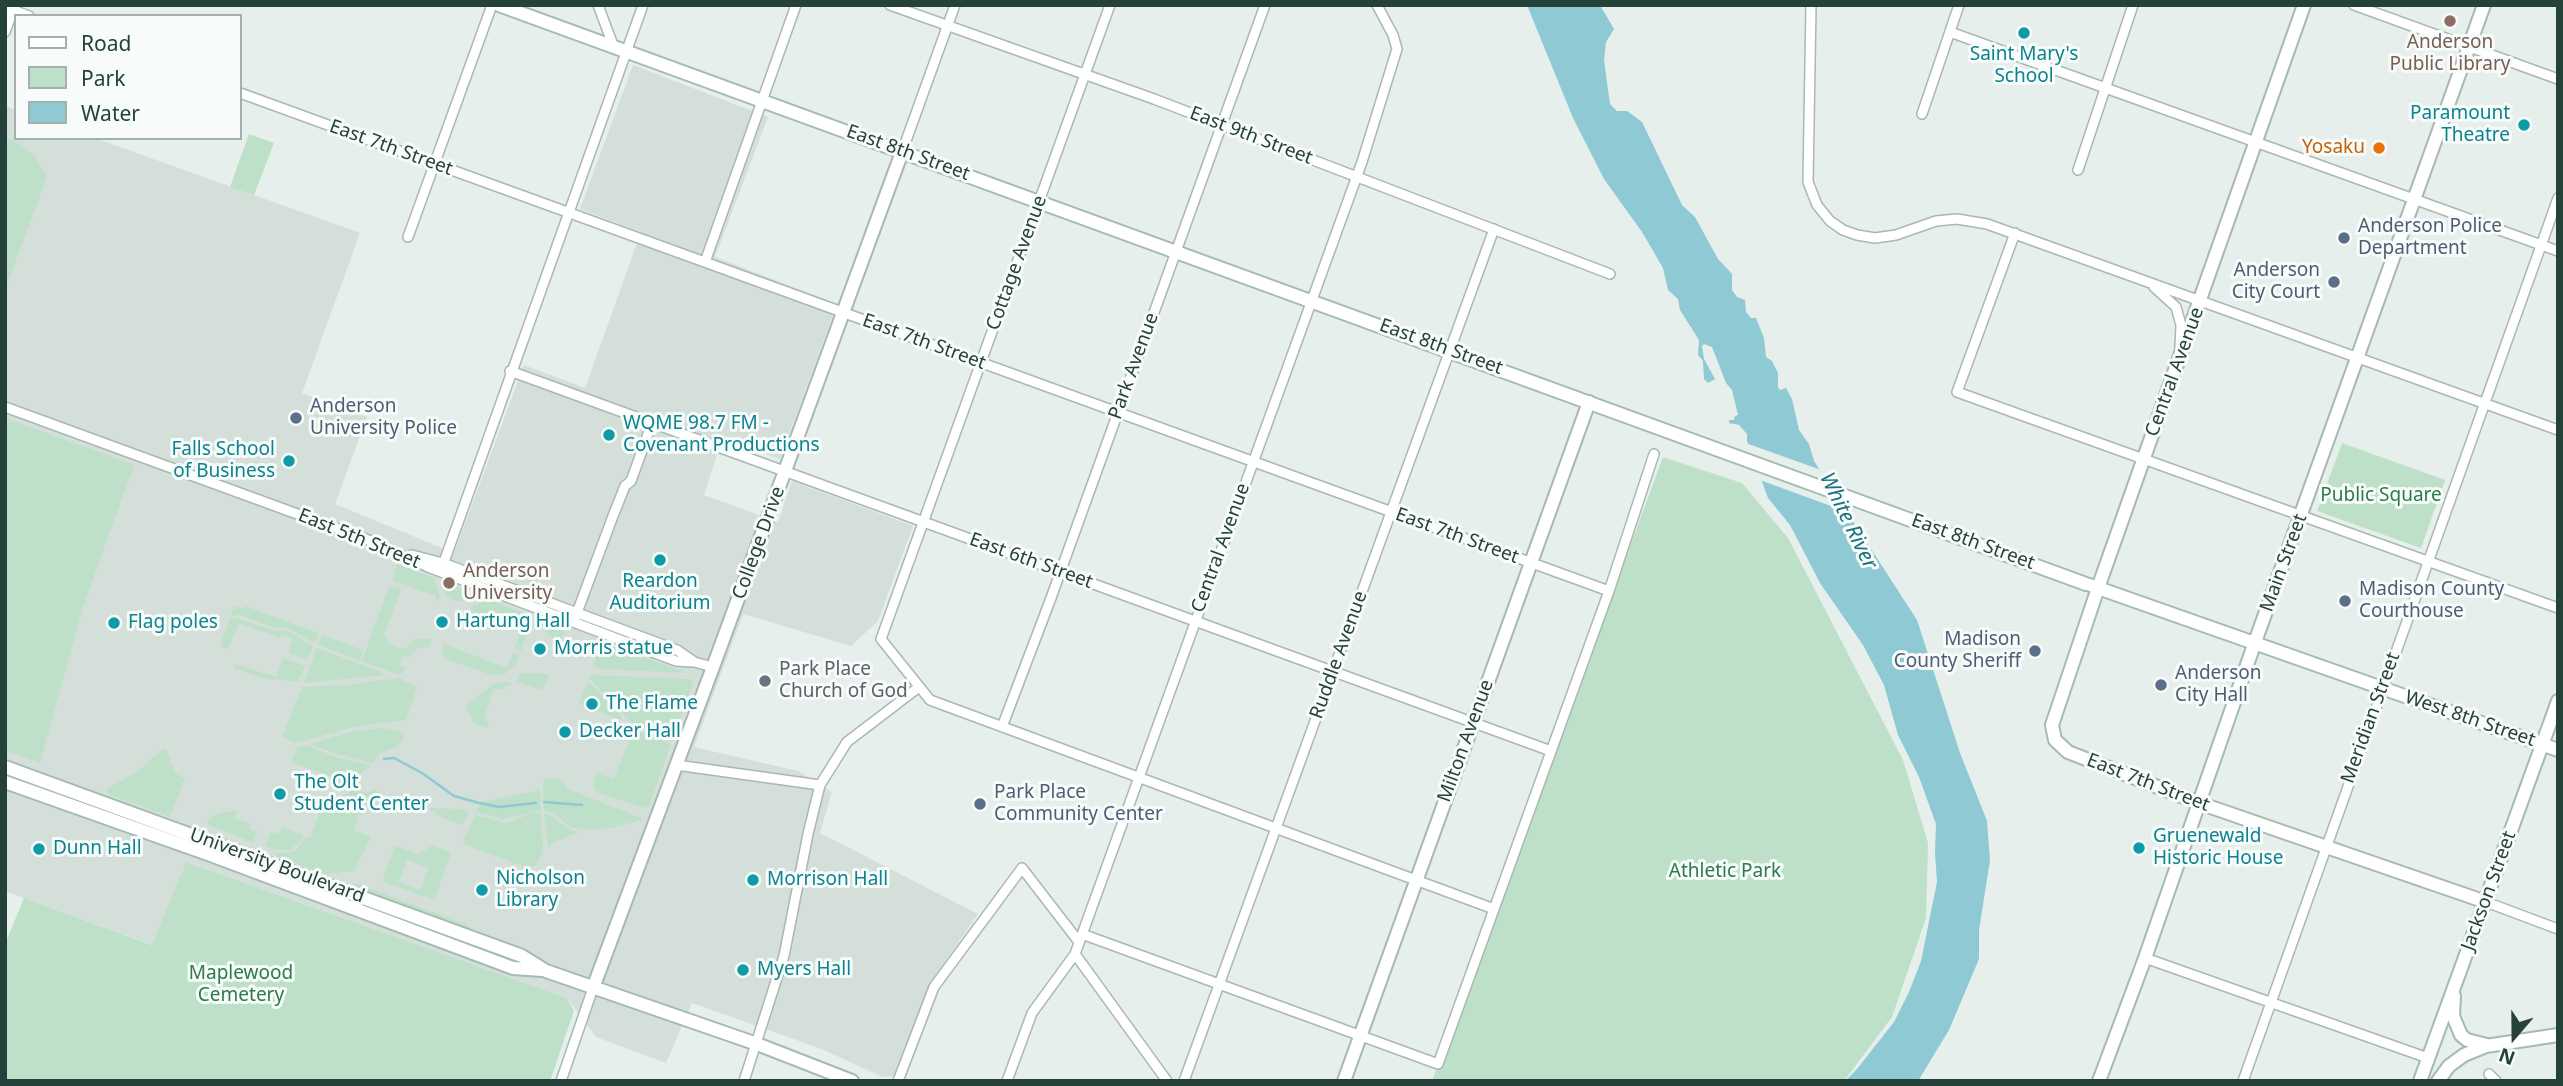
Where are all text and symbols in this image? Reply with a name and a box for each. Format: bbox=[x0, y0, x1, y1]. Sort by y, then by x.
marker: Anderson Public Library bbox=[2442, 13, 2458, 29]
legend bbox=[14, 14, 242, 140]
marker: Saint Mary's School bbox=[2016, 25, 2032, 41]
text: Road bbox=[81, 29, 131, 57]
place label: Anderson Public Library bbox=[2390, 32, 2510, 76]
place label: Saint Mary's School bbox=[1970, 44, 2078, 88]
text: Park bbox=[81, 64, 125, 92]
text: Water bbox=[81, 99, 140, 127]
street label: East 9th Street bbox=[1186, 102, 1316, 170]
place label: Paramount Theatre bbox=[2410, 103, 2510, 147]
street label: East 7th Street bbox=[326, 115, 456, 181]
marker: Paramount Theatre bbox=[2516, 117, 2532, 133]
street label: East 8th Street bbox=[843, 120, 973, 186]
place label: Yosaku bbox=[2302, 137, 2365, 159]
marker: Yosaku bbox=[2371, 140, 2387, 156]
street label: Cottage Avenue bbox=[982, 192, 1052, 334]
place label: Anderson Police Department bbox=[2358, 216, 2502, 260]
marker: Anderson Police Department bbox=[2336, 230, 2352, 246]
place label: Anderson City Court bbox=[2232, 260, 2320, 304]
marker: Anderson City Court bbox=[2326, 274, 2342, 290]
street label: Central Avenue bbox=[2141, 304, 2209, 440]
street label: East 7th Street bbox=[859, 309, 989, 375]
street label: Park Avenue bbox=[1104, 310, 1164, 422]
street label: East 8th Street bbox=[1376, 314, 1506, 380]
place label: Anderson University Police bbox=[310, 396, 457, 440]
marker: Anderson University Police bbox=[288, 410, 304, 426]
place label: WQME 98.7 FM - Covenant Productions bbox=[623, 413, 820, 457]
marker: WQME 98.7 FM - Covenant Productions bbox=[601, 427, 617, 443]
place label: Falls School of Business bbox=[171, 439, 275, 483]
marker: Falls School of Business bbox=[281, 453, 297, 469]
water label: White River bbox=[1814, 468, 1882, 574]
street label: Central Avenue bbox=[1187, 480, 1255, 616]
street label: College Drive bbox=[728, 483, 790, 603]
park label: Public Square bbox=[2320, 485, 2442, 507]
street label: East 7th Street bbox=[1392, 503, 1522, 569]
street label: East 5th Street bbox=[295, 504, 423, 574]
street label: East 8th Street bbox=[1908, 509, 2038, 575]
street label: Main Street bbox=[2256, 511, 2312, 615]
street label: East 6th Street bbox=[966, 528, 1096, 594]
marker: Reardon Auditorium bbox=[652, 552, 668, 568]
place label: Anderson University bbox=[463, 561, 552, 605]
place label: Reardon Auditorium bbox=[609, 571, 711, 615]
marker: Anderson University bbox=[441, 575, 457, 591]
place label: Madison County Courthouse bbox=[2359, 579, 2504, 623]
street label: Ruddle Avenue bbox=[1305, 588, 1373, 722]
marker: Madison County Courthouse bbox=[2337, 593, 2353, 609]
place label: Hartung Hall bbox=[456, 611, 570, 633]
place label: Flag poles bbox=[128, 612, 218, 634]
marker: Hartung Hall bbox=[434, 614, 450, 630]
marker: Flag poles bbox=[106, 615, 122, 631]
place label: Madison County Sheriff bbox=[1894, 629, 2021, 673]
place label: Morris statue bbox=[554, 638, 673, 660]
marker: Morris statue bbox=[532, 641, 548, 657]
marker: Madison County Sheriff bbox=[2027, 643, 2043, 659]
street label: Meridian Street bbox=[2337, 649, 2405, 787]
place label: Park Place Church of God bbox=[779, 659, 908, 703]
place label: Anderson City Hall bbox=[2175, 663, 2261, 707]
marker: Park Place Church of God bbox=[757, 673, 773, 689]
street label: Milton Avenue bbox=[1433, 677, 1499, 805]
marker: Anderson City Hall bbox=[2153, 677, 2169, 693]
street label: West 8th Street bbox=[2402, 686, 2538, 752]
place label: The Flame bbox=[606, 693, 698, 715]
marker: The Flame bbox=[584, 696, 600, 712]
place label: Decker Hall bbox=[579, 721, 681, 743]
marker: Decker Hall bbox=[557, 724, 573, 740]
street label: East 7th Street bbox=[2083, 749, 2213, 817]
place label: The Olt Student Center bbox=[294, 772, 429, 816]
place label: Park Place Community Center bbox=[994, 782, 1163, 826]
marker: The Olt Student Center bbox=[272, 786, 288, 802]
marker: Park Place Community Center bbox=[972, 796, 988, 812]
street label: University Boulevard bbox=[186, 824, 368, 908]
place label: Gruenewald Historic House bbox=[2153, 826, 2283, 870]
street label: Jackson Street bbox=[2457, 828, 2521, 954]
place label: Dunn Hall bbox=[53, 838, 142, 860]
marker: Gruenewald Historic House bbox=[2131, 840, 2147, 856]
marker: Dunn Hall bbox=[31, 841, 47, 857]
park label: Athletic Park bbox=[1669, 861, 1781, 883]
place label: Nicholson Library bbox=[496, 868, 585, 912]
place label: Morrison Hall bbox=[767, 869, 888, 891]
marker: Morrison Hall bbox=[745, 872, 761, 888]
marker: Nicholson Library bbox=[474, 882, 490, 898]
place label: Myers Hall bbox=[757, 959, 851, 981]
marker: Myers Hall bbox=[735, 962, 751, 978]
park label: Maplewood Cemetery bbox=[189, 963, 293, 1007]
north arrow bbox=[2479, 1002, 2549, 1072]
text: N bbox=[2495, 1042, 2519, 1072]

